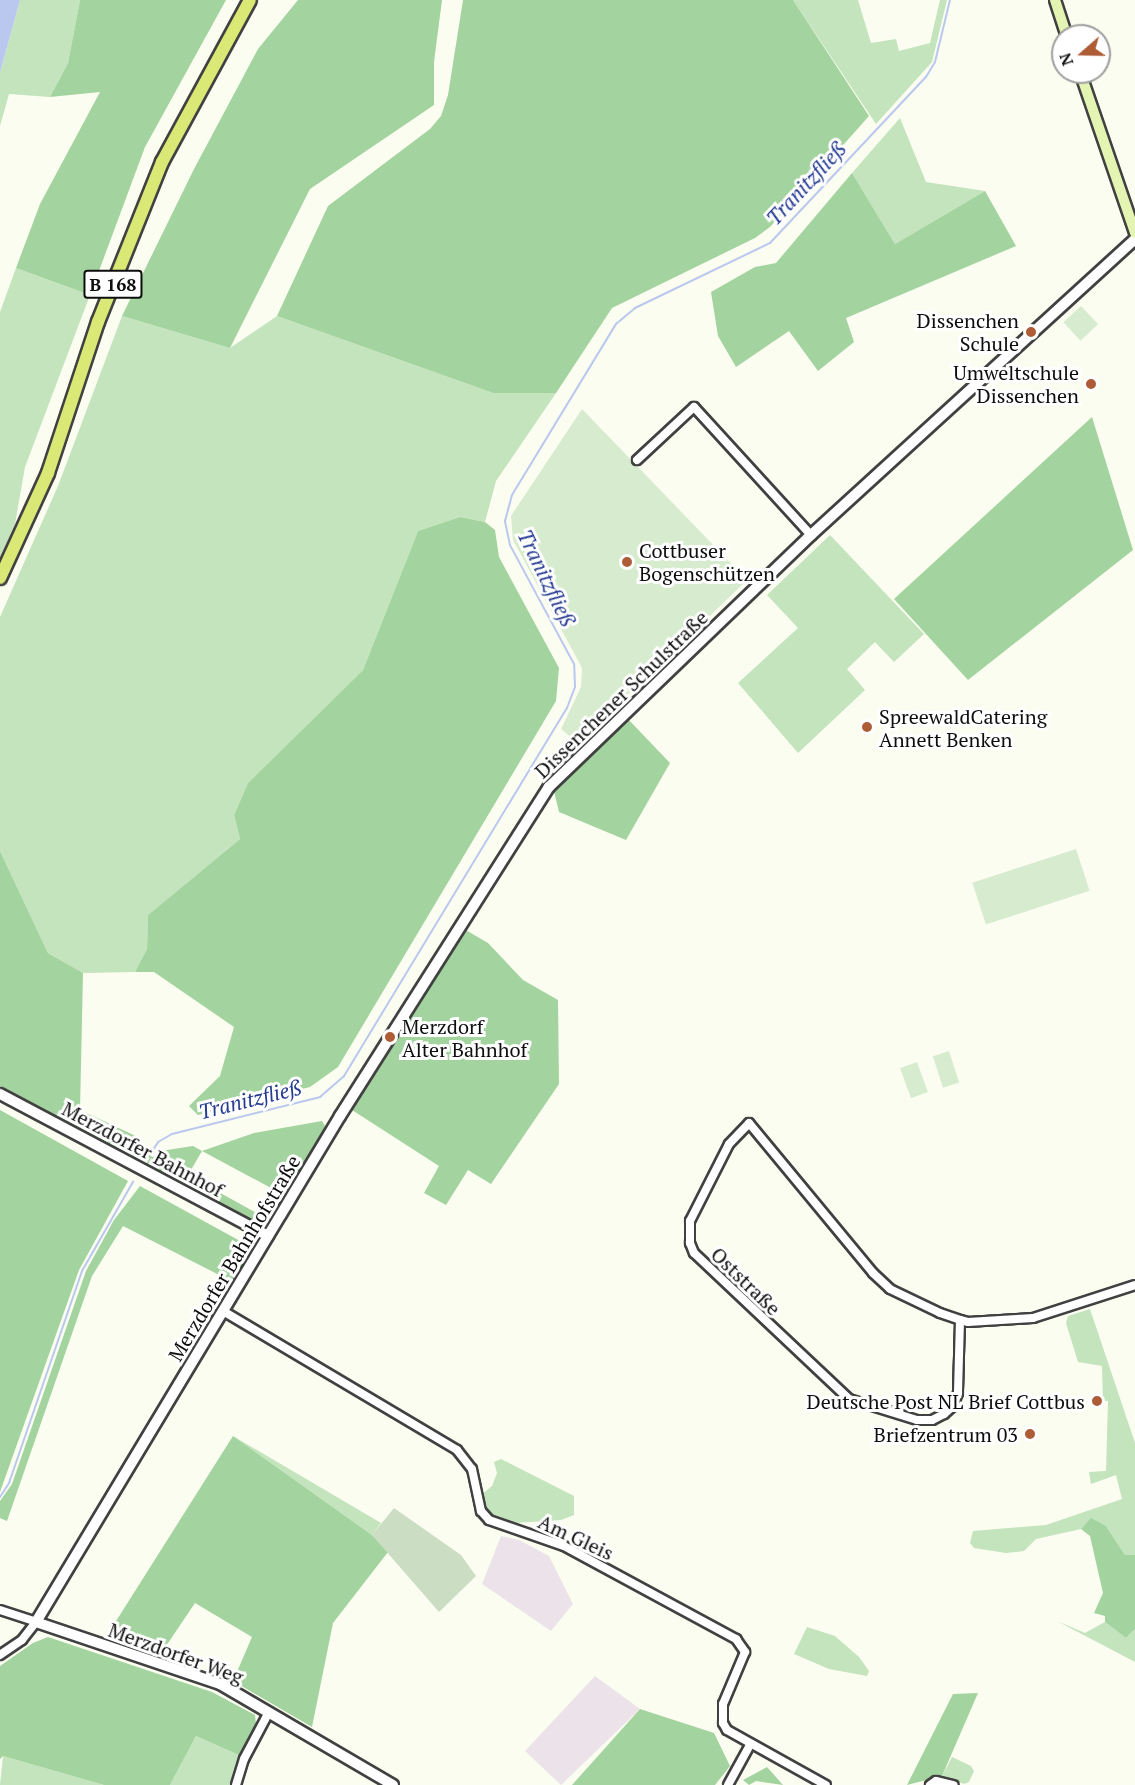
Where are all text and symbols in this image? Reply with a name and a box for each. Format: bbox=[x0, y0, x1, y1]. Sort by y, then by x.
north arrow bbox=[1051, 24, 1111, 84]
text: N bbox=[1054, 50, 1078, 69]
water label: Tranitzfließ bbox=[761, 136, 851, 230]
road number: B 168 bbox=[83, 269, 143, 299]
place label: Dissenchen Schule bbox=[917, 308, 1019, 355]
marker: Dissenchen Schule bbox=[1024, 325, 1038, 339]
place label: Umweltschule Dissenchen bbox=[953, 360, 1079, 407]
marker: Umweltschule Dissenchen bbox=[1084, 377, 1098, 391]
water label: Tranitzfließ bbox=[513, 525, 581, 631]
place label: Cottbuser Bogenschützen bbox=[639, 538, 775, 585]
marker: Cottbuser Bogenschützen bbox=[620, 555, 634, 569]
street label: Dissenchener Schulstraße bbox=[530, 605, 712, 783]
place label: SpreewaldCatering Annett Benken bbox=[879, 704, 1047, 751]
marker: SpreewaldCatering Annett Benken bbox=[860, 720, 874, 734]
place label: Merzdorf Alter Bahnhof bbox=[402, 1014, 527, 1061]
marker: Merzdorf Alter Bahnhof bbox=[383, 1030, 397, 1044]
water label: Tranitzfließ bbox=[196, 1074, 304, 1124]
street label: Merzdorfer Bahnhof bbox=[58, 1096, 228, 1202]
street label: Merzdorfer Bahnhofstraße bbox=[163, 1151, 305, 1365]
street label: Oststraße bbox=[706, 1242, 786, 1320]
place label: Deutsche Post NL Brief Cottbus bbox=[807, 1389, 1085, 1413]
marker: Deutsche Post NL Brief Cottbus bbox=[1090, 1394, 1104, 1408]
place label: Briefzentrum 03 bbox=[874, 1422, 1018, 1446]
marker: Briefzentrum 03 bbox=[1023, 1427, 1037, 1441]
street label: Am Gleis bbox=[535, 1509, 617, 1565]
street label: Merzdorfer Weg bbox=[105, 1617, 247, 1689]

